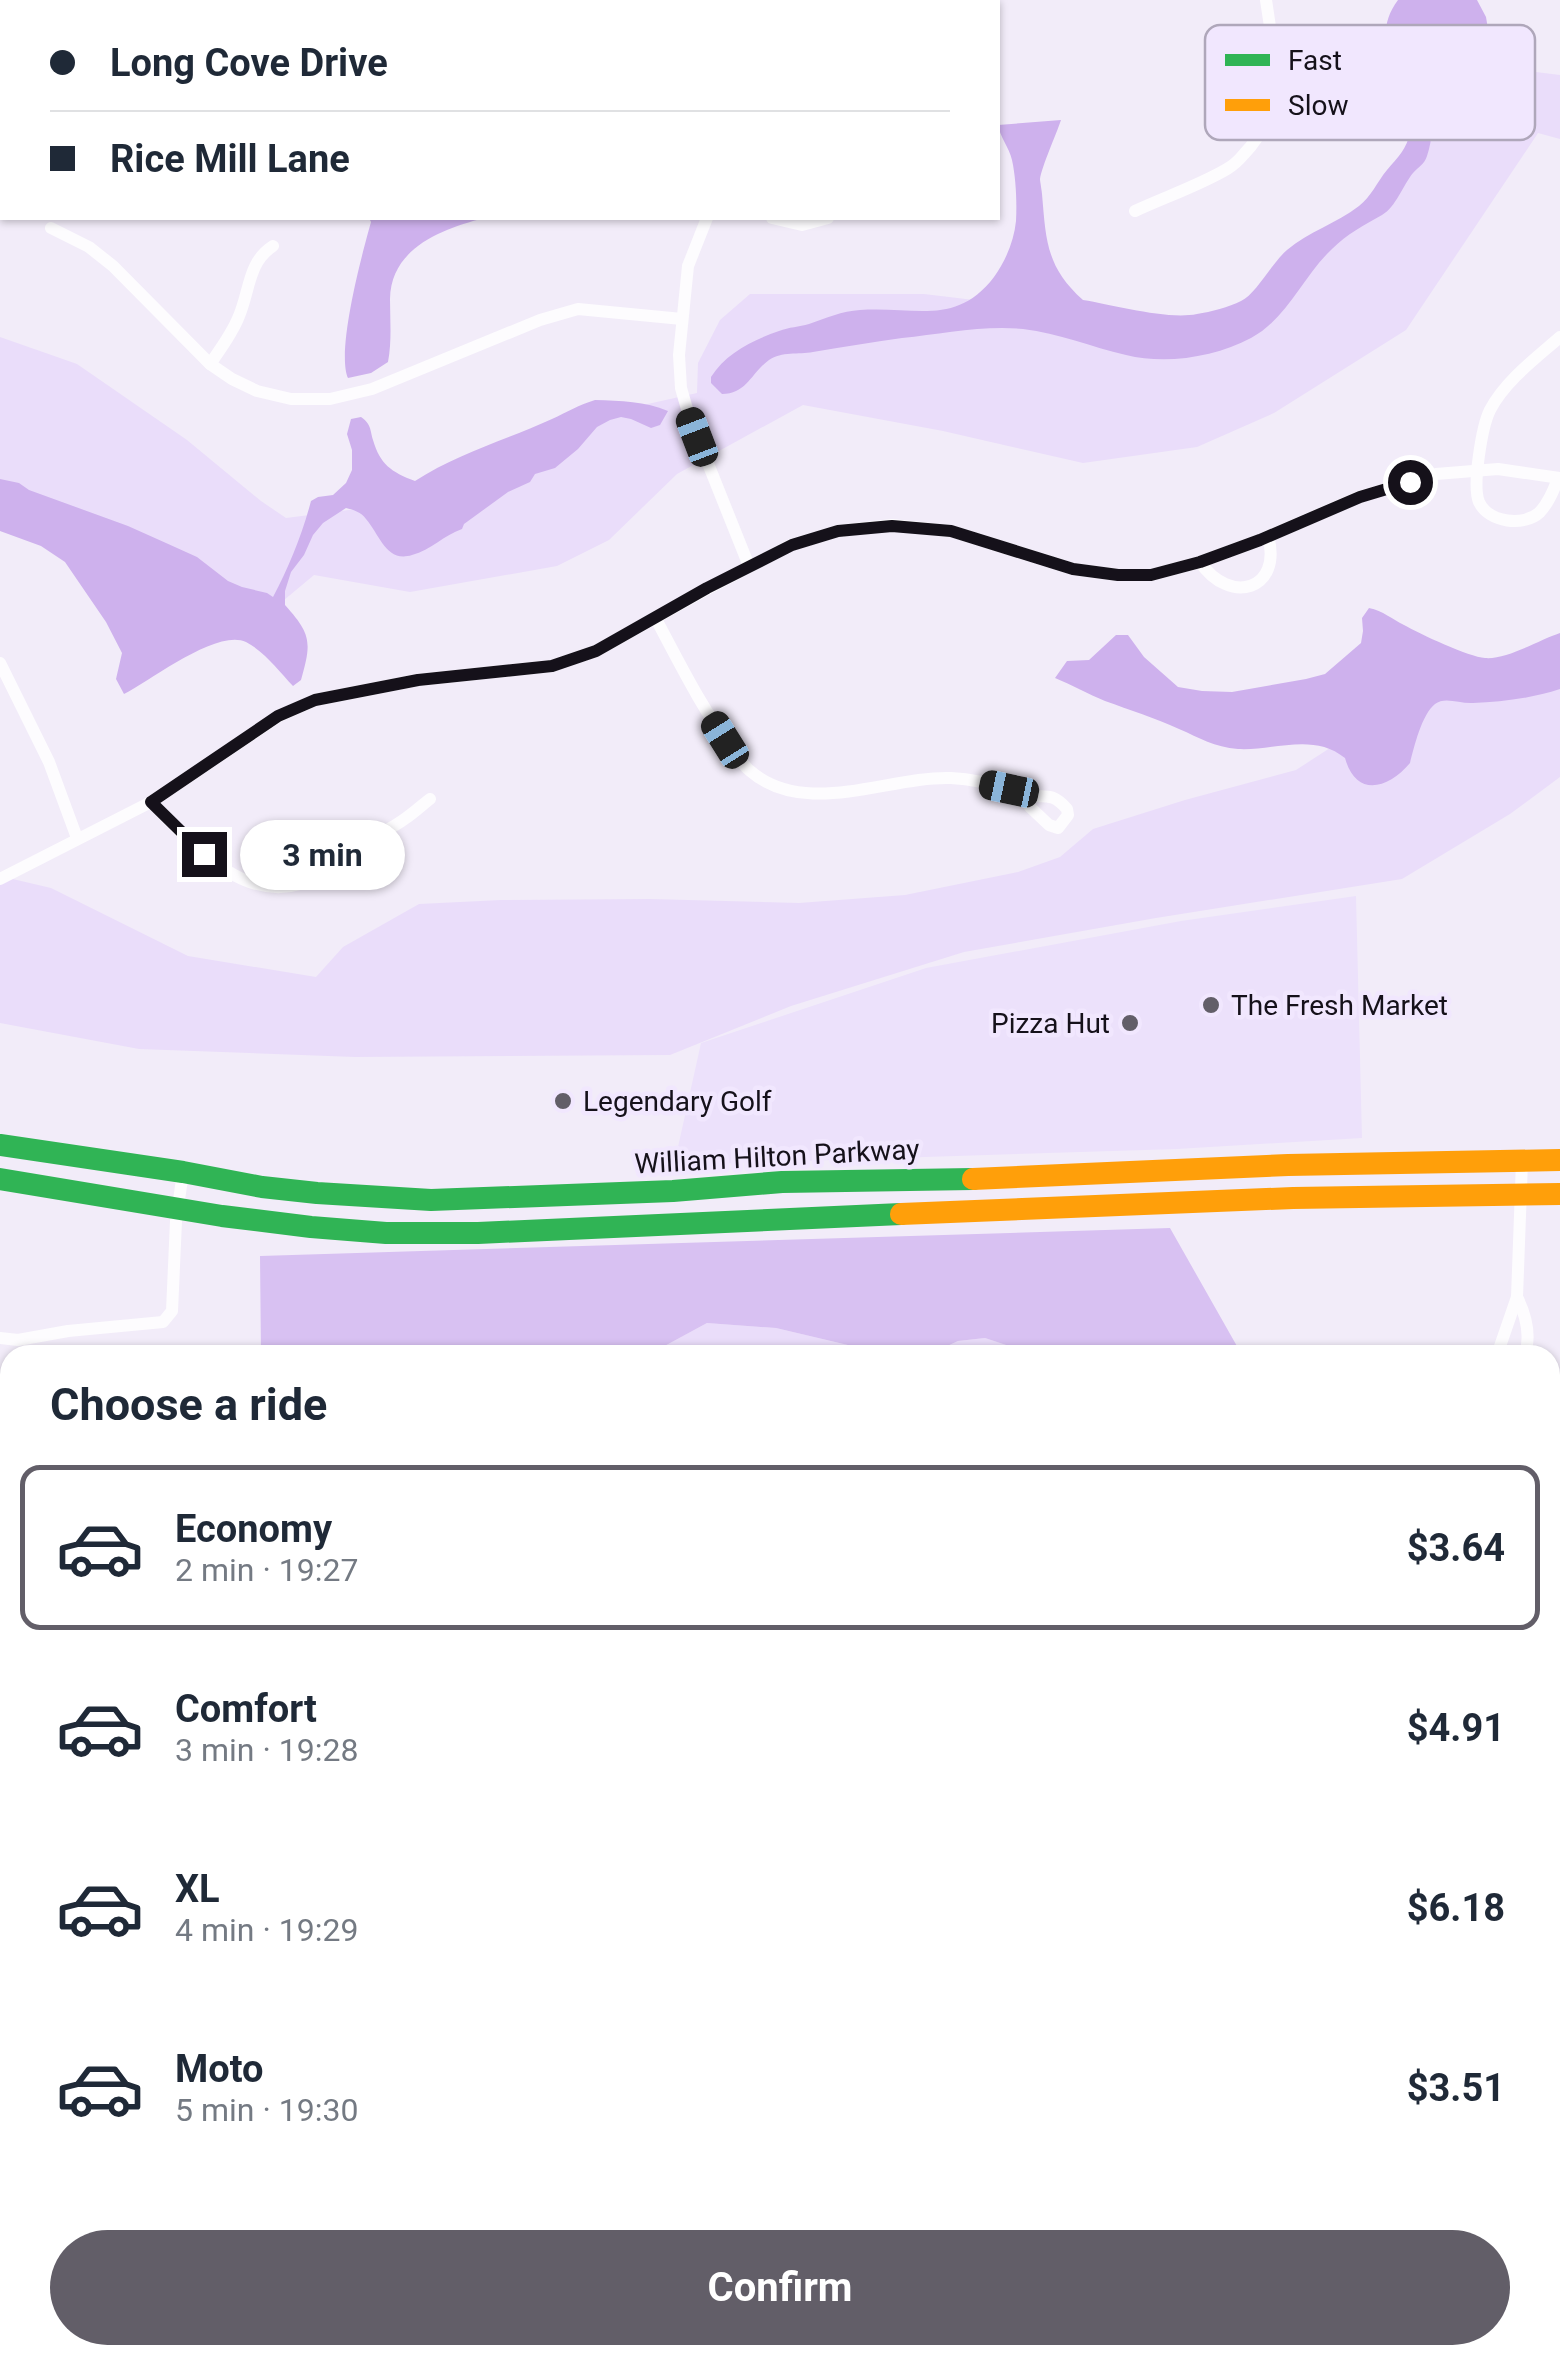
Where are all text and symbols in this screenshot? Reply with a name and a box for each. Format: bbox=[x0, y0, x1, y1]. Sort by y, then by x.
legend bbox=[1205, 25, 1535, 140]
text: Long Cove Drive bbox=[110, 41, 388, 85]
text: Fast bbox=[1288, 44, 1342, 77]
text: Slow bbox=[1288, 89, 1348, 122]
text: Rice Mill Lane bbox=[110, 137, 350, 181]
car bbox=[672, 404, 722, 470]
route start bbox=[1388, 460, 1433, 505]
car bbox=[696, 707, 754, 773]
car bbox=[977, 768, 1041, 810]
callout: 3 min bbox=[239, 819, 404, 889]
route end bbox=[182, 832, 227, 877]
text: 3 min bbox=[282, 836, 363, 874]
place label: The Fresh Market bbox=[1231, 989, 1448, 1022]
marker: The Fresh Market bbox=[1200, 994, 1222, 1016]
place label: Pizza Hut bbox=[991, 1007, 1110, 1040]
marker: Pizza Hut bbox=[1119, 1012, 1141, 1034]
place label: Legendary Golf bbox=[583, 1085, 772, 1118]
marker: Legendary Golf bbox=[552, 1090, 574, 1112]
street label: William Hilton Parkway bbox=[634, 1133, 920, 1180]
text: Choose a ride bbox=[50, 1378, 327, 1431]
icon: car bbox=[55, 1503, 145, 1593]
text: Economy bbox=[175, 1507, 332, 1551]
text: $3.64 bbox=[1407, 1526, 1505, 1570]
text: 2 min · 19:27 bbox=[175, 1551, 358, 1589]
icon: car bbox=[55, 1683, 145, 1773]
text: Comfort bbox=[175, 1687, 317, 1731]
text: $4.91 bbox=[1407, 1706, 1505, 1750]
text: 3 min · 19:28 bbox=[175, 1731, 358, 1769]
icon: car bbox=[55, 1863, 145, 1953]
text: XL bbox=[175, 1867, 220, 1911]
text: $6.18 bbox=[1407, 1886, 1505, 1930]
text: 4 min · 19:29 bbox=[175, 1911, 358, 1949]
icon: car bbox=[55, 2043, 145, 2133]
text: Moto bbox=[175, 2047, 264, 2091]
text: $3.51 bbox=[1407, 2066, 1505, 2110]
text: 5 min · 19:30 bbox=[175, 2091, 358, 2129]
button: Confirm bbox=[50, 2230, 1510, 2345]

